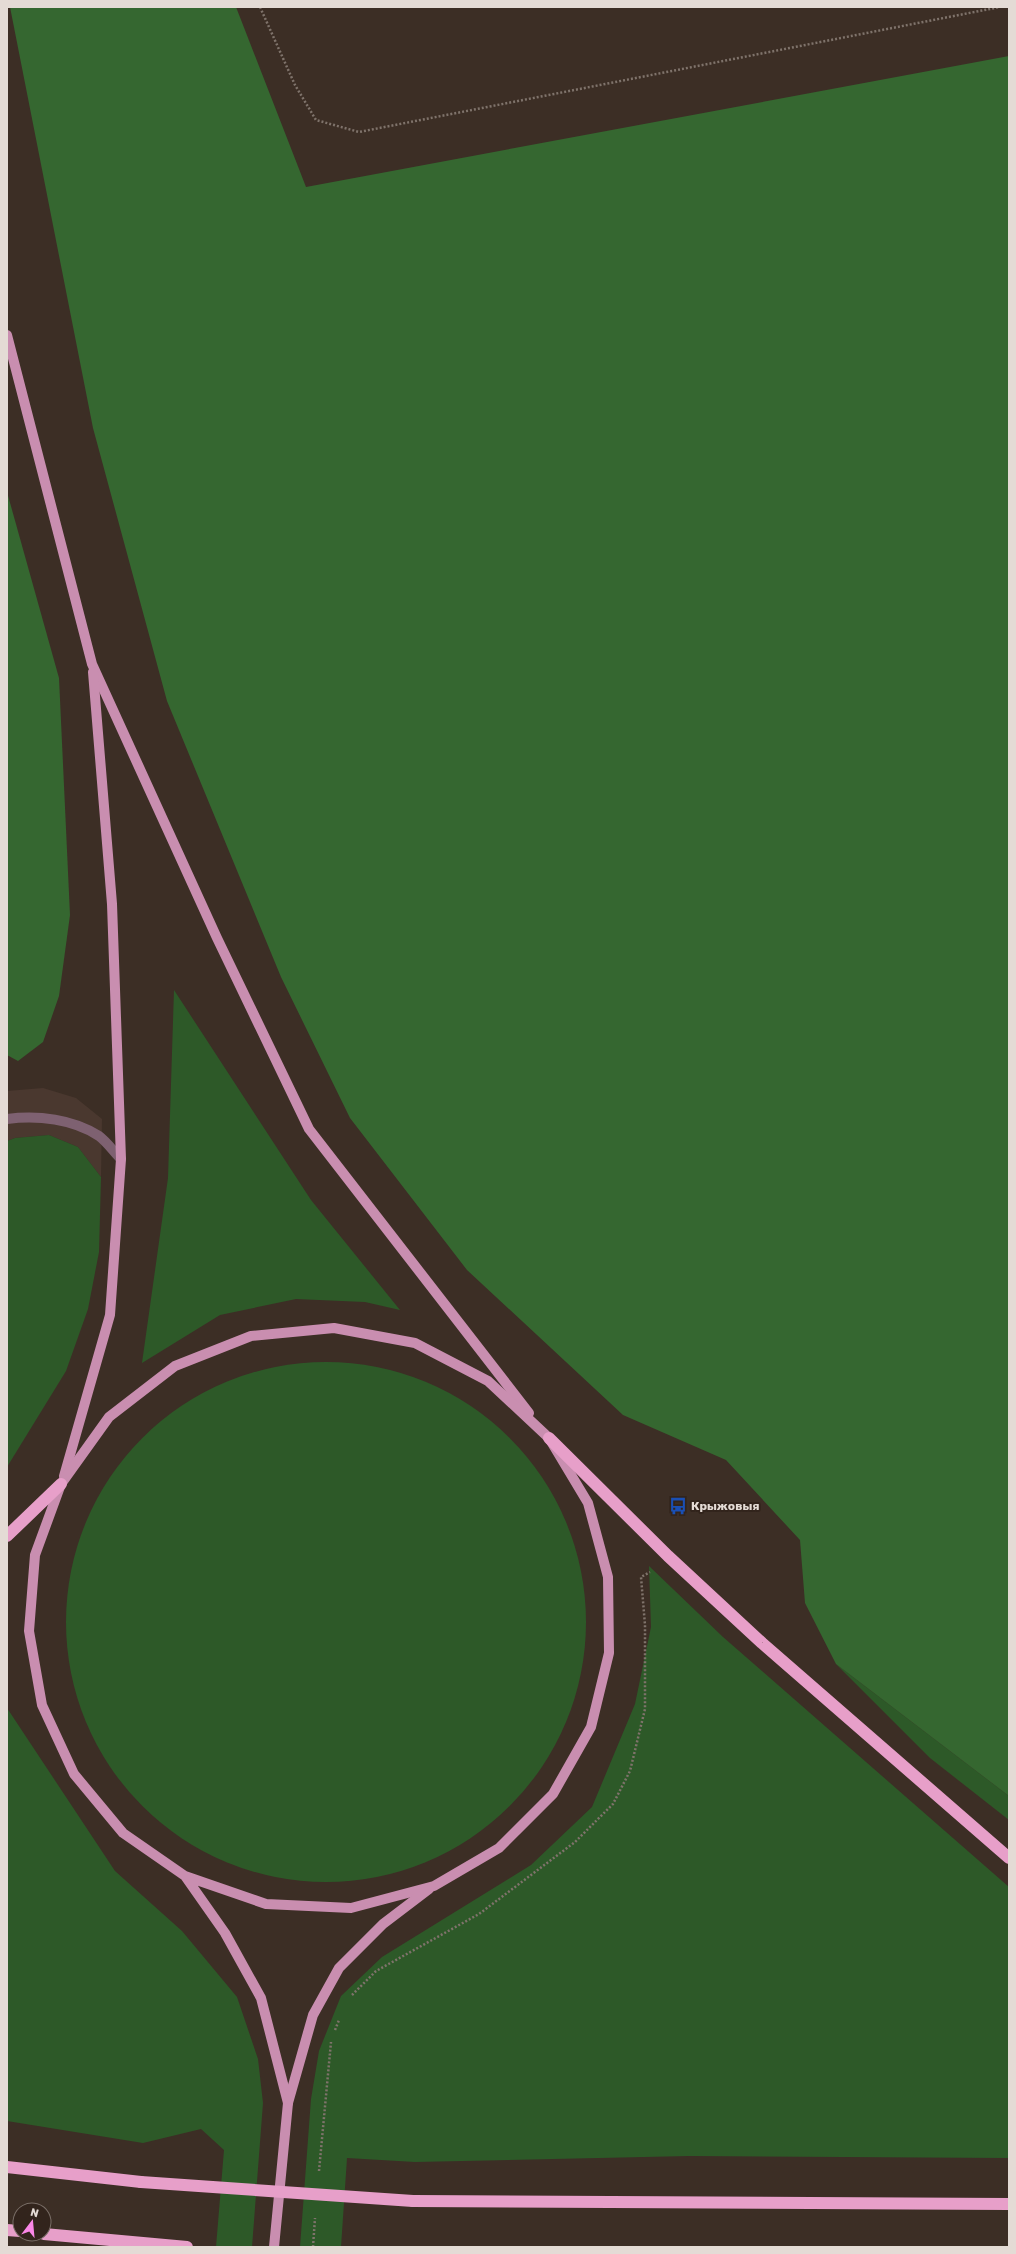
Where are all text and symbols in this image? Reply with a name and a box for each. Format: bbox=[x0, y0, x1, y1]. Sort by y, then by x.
bus stop icon: Крыжовыя bbox=[668, 1496, 688, 1516]
place label: Крыжовыя bbox=[691, 1499, 760, 1513]
north arrow bbox=[12, 2202, 52, 2242]
text: N bbox=[29, 2206, 40, 2220]

